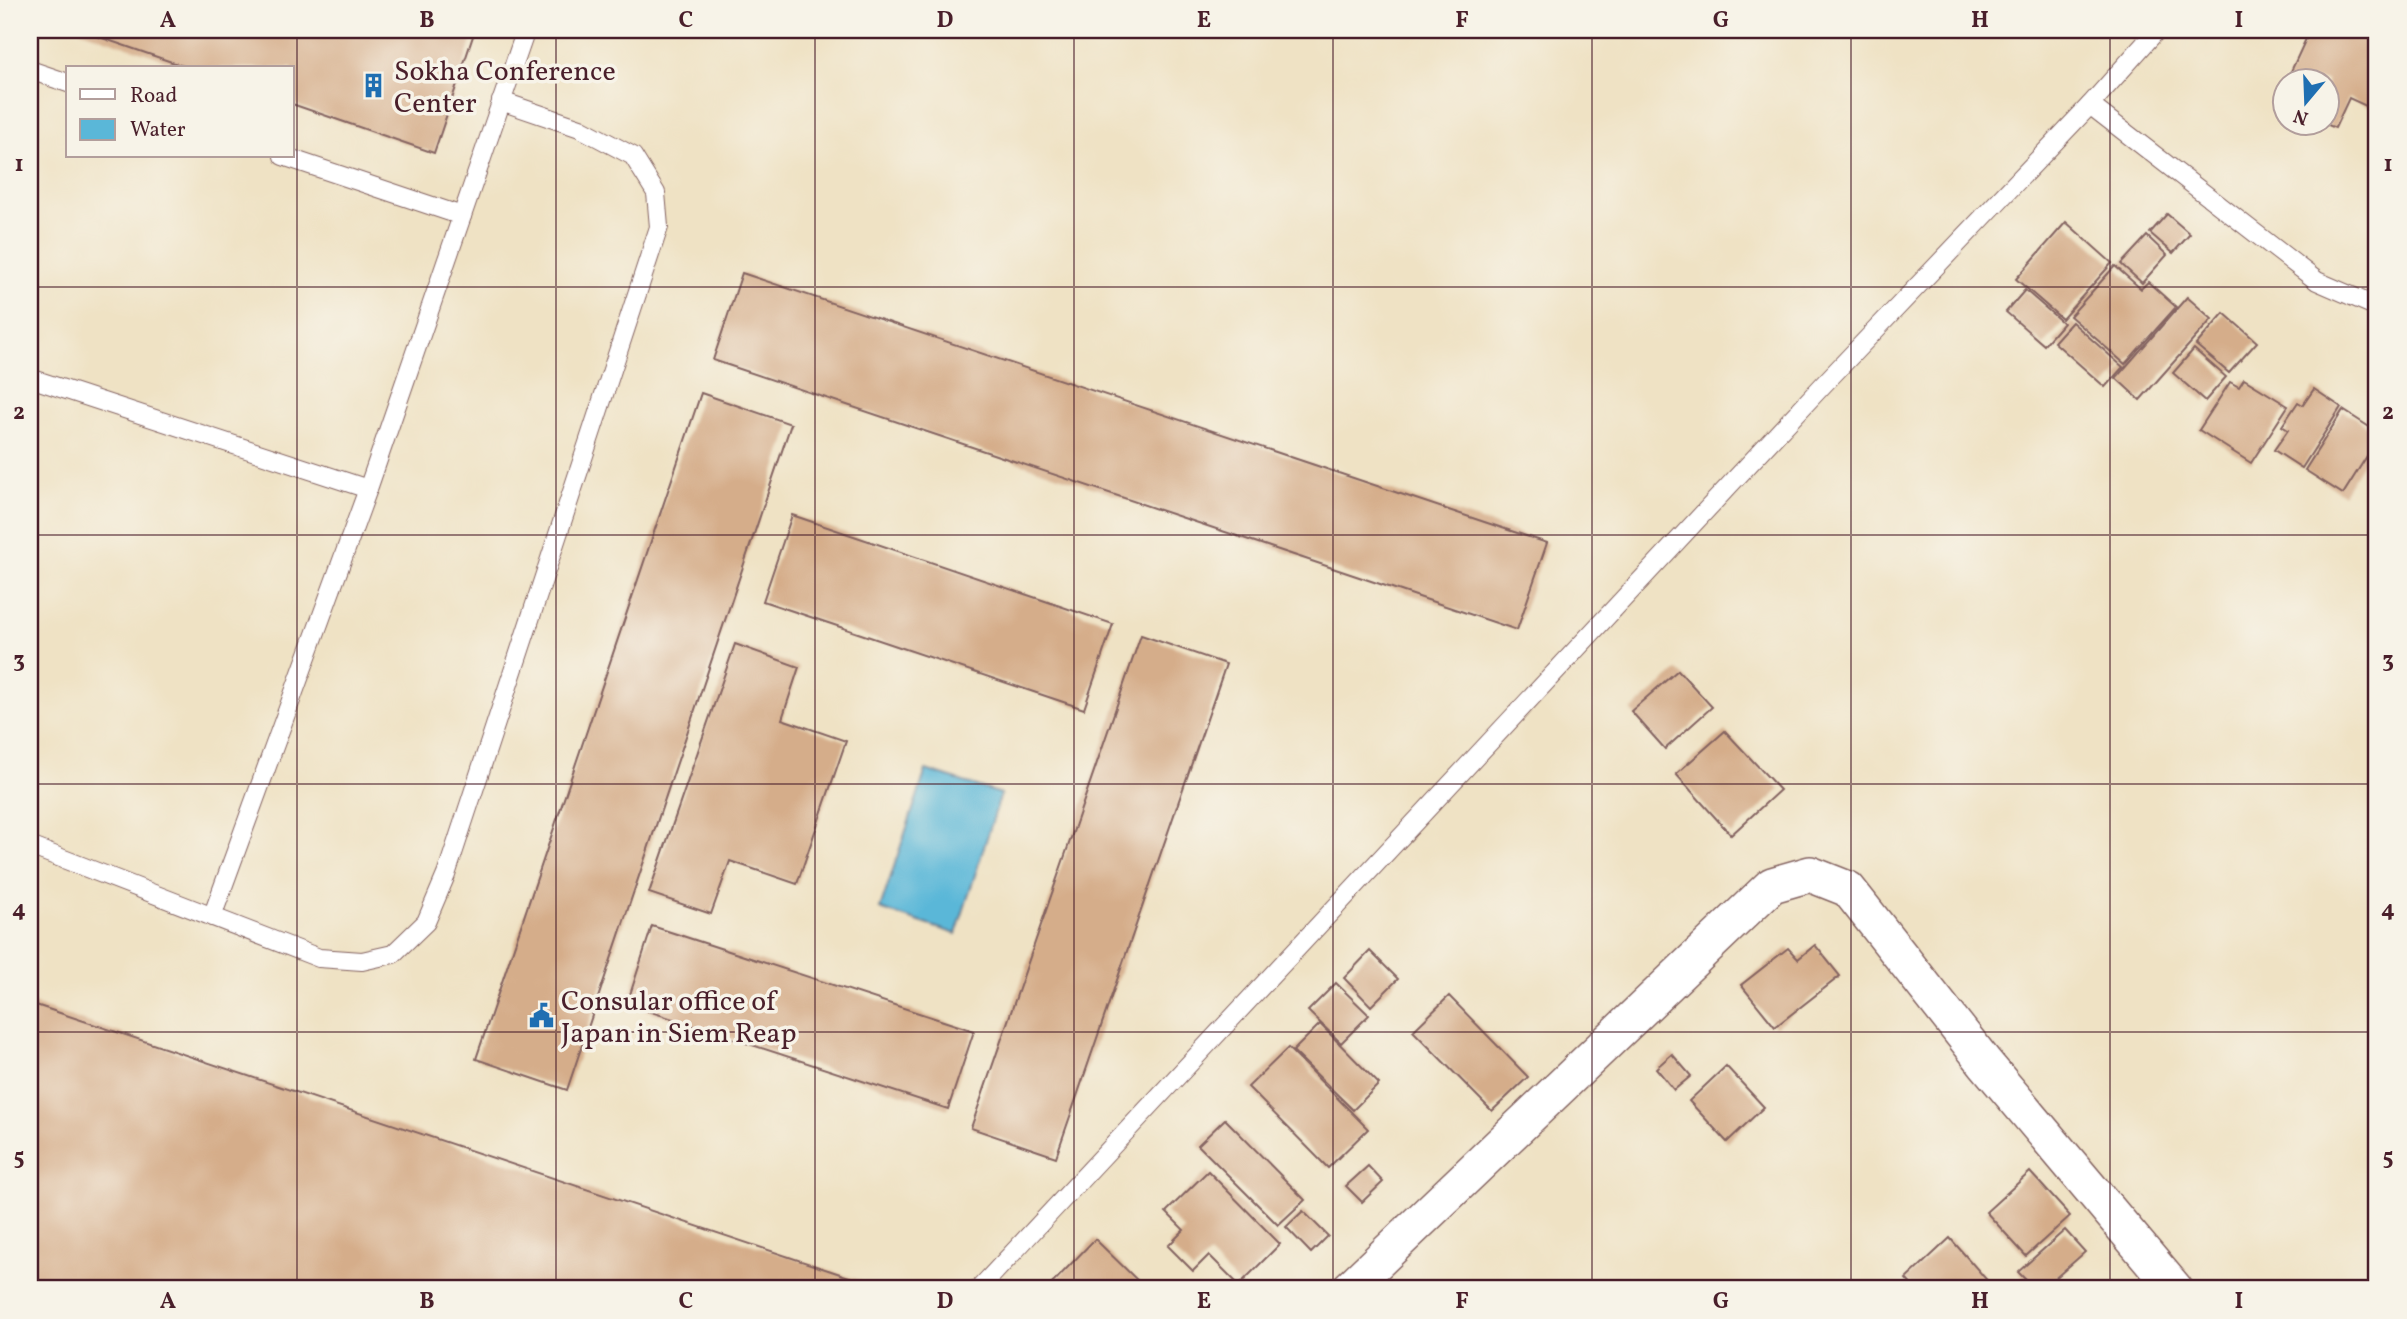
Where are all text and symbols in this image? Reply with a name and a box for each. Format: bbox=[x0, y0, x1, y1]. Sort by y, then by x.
text: A bbox=[160, 5, 176, 37]
text: B bbox=[419, 5, 435, 37]
text: C bbox=[679, 5, 693, 37]
text: D bbox=[937, 5, 954, 37]
text: E bbox=[1197, 5, 1211, 37]
text: F bbox=[1455, 5, 1469, 37]
text: G bbox=[1713, 5, 1729, 37]
text: H bbox=[1971, 5, 1989, 37]
text: I bbox=[2235, 5, 2243, 37]
place label: Sokha Conference Center bbox=[394, 53, 616, 124]
legend bbox=[66, 66, 294, 158]
north arrow bbox=[2270, 66, 2340, 136]
building icon: Sokha Conference Center bbox=[360, 72, 388, 100]
text: Road bbox=[130, 82, 177, 111]
text: N bbox=[2290, 102, 2312, 131]
text: Water bbox=[130, 116, 186, 145]
text: 1 bbox=[14, 149, 24, 181]
text: 1 bbox=[2383, 149, 2393, 181]
text: 2 bbox=[13, 397, 25, 429]
text: 2 bbox=[2382, 397, 2394, 429]
text: 3 bbox=[13, 645, 25, 677]
text: 3 bbox=[2382, 645, 2394, 677]
text: 4 bbox=[12, 894, 26, 926]
text: 4 bbox=[2381, 894, 2395, 926]
place label: Consular office of Japan in Siem Reap bbox=[561, 983, 797, 1054]
public building icon: Consular office of Japan in Siem Reap bbox=[527, 1002, 555, 1030]
text: 5 bbox=[13, 1142, 25, 1174]
text: 5 bbox=[2382, 1142, 2394, 1174]
text: A bbox=[160, 1286, 176, 1318]
text: B bbox=[419, 1286, 435, 1318]
text: C bbox=[679, 1286, 693, 1318]
text: D bbox=[937, 1286, 954, 1318]
text: E bbox=[1197, 1286, 1211, 1318]
text: F bbox=[1455, 1286, 1469, 1318]
text: G bbox=[1713, 1286, 1729, 1318]
text: H bbox=[1971, 1286, 1989, 1318]
text: I bbox=[2235, 1286, 2243, 1318]

